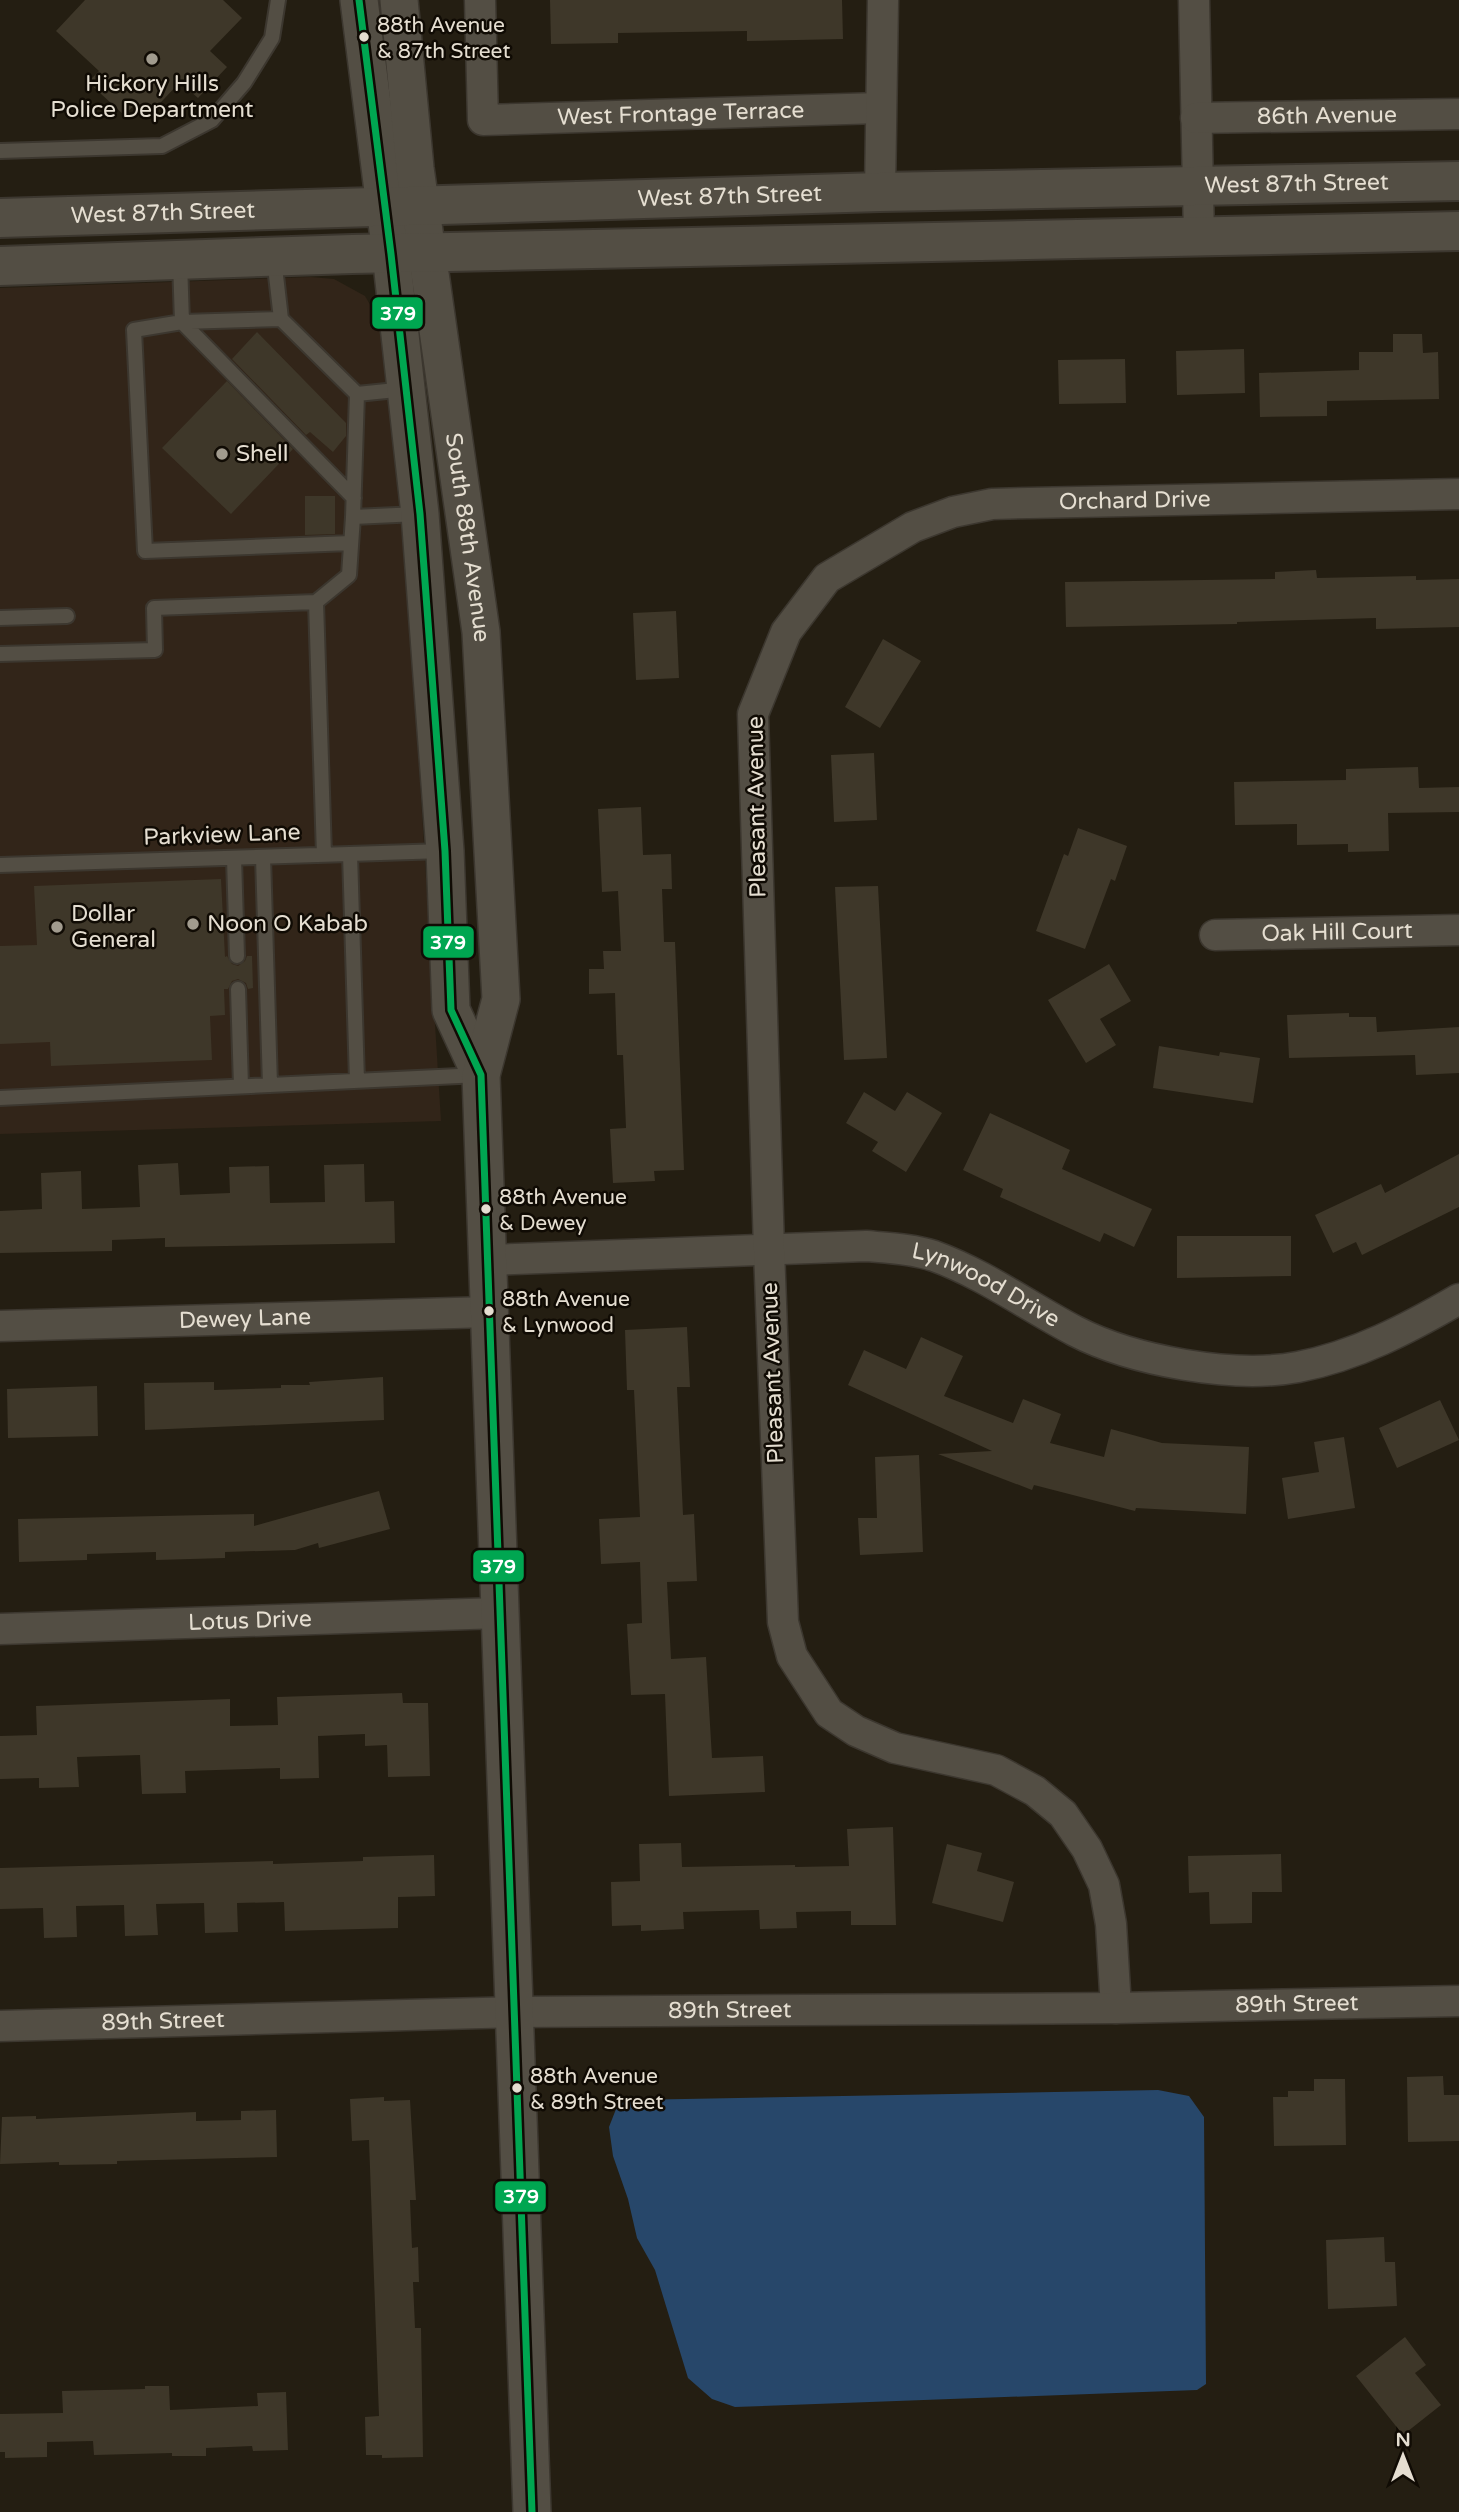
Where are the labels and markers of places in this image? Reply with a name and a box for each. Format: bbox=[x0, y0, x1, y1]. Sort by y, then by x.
place label: 88th Avenue & 87th Street bbox=[377, 13, 511, 64]
marker: 88th Avenue & 87th Street bbox=[357, 30, 371, 44]
marker: Hickory Hills Police Department bbox=[144, 51, 160, 67]
place label: Hickory Hills Police Department bbox=[50, 70, 254, 124]
place label: Shell bbox=[236, 440, 288, 468]
marker: Shell bbox=[214, 446, 230, 462]
place label: Dollar General bbox=[71, 900, 156, 954]
place label: Noon O Kabab bbox=[207, 910, 368, 938]
marker: Noon O Kabab bbox=[185, 916, 201, 932]
marker: Dollar General bbox=[49, 919, 65, 935]
place label: 88th Avenue & Dewey bbox=[499, 1185, 627, 1236]
marker: 88th Avenue & Dewey bbox=[479, 1202, 493, 1216]
place label: 88th Avenue & Lynwood bbox=[502, 1287, 630, 1338]
marker: 88th Avenue & Lynwood bbox=[482, 1304, 496, 1318]
place label: 88th Avenue & 89th Street bbox=[530, 2064, 664, 2115]
marker: 88th Avenue & 89th Street bbox=[510, 2081, 524, 2095]

